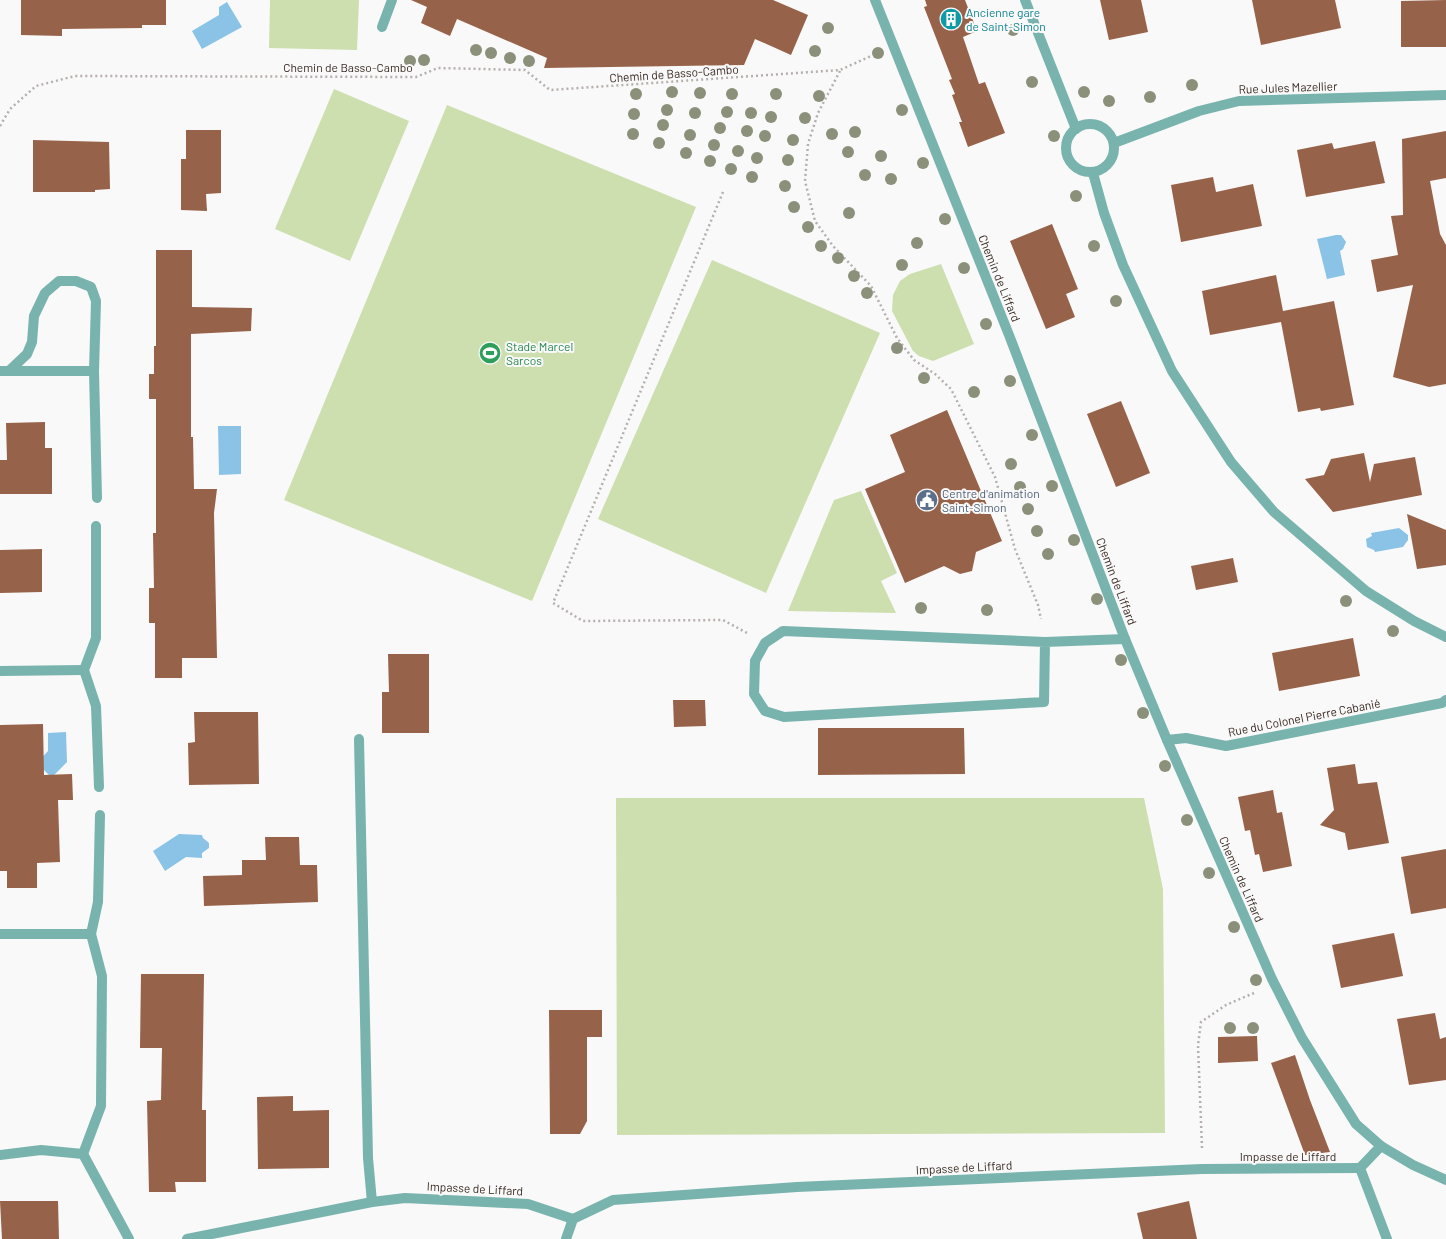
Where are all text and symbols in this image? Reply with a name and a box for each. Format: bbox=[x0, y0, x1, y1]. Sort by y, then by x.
place label: Ancienne gare de Saint-Simon bbox=[966, 5, 1046, 33]
building icon: Ancienne gare de Saint-Simon bbox=[938, 6, 964, 32]
street label: Chemin de Basso-Cambo bbox=[283, 60, 413, 74]
street label: Chemin de Basso-Cambo bbox=[609, 61, 739, 85]
street label: Rue Jules Mazellier bbox=[1238, 78, 1338, 96]
street label: Chemin de Liffard bbox=[976, 233, 1024, 323]
place label: Stade Marcel Sarcos bbox=[506, 339, 573, 367]
sports icon: Stade Marcel Sarcos bbox=[477, 340, 503, 366]
place label: Centre d'animation Saint-Simon bbox=[942, 486, 1040, 514]
public building icon: Centre d'animation Saint-Simon bbox=[914, 487, 940, 513]
street label: Chemin de Liffard bbox=[1094, 535, 1140, 627]
street label: Rue du Colonel Pierre Cabanié bbox=[1227, 695, 1381, 739]
street label: Chemin de Liffard bbox=[1217, 834, 1267, 924]
street label: Impasse de Liffard bbox=[1240, 1149, 1336, 1163]
street label: Impasse de Liffard bbox=[915, 1157, 1013, 1177]
street label: Impasse de Liffard bbox=[426, 1178, 524, 1198]

